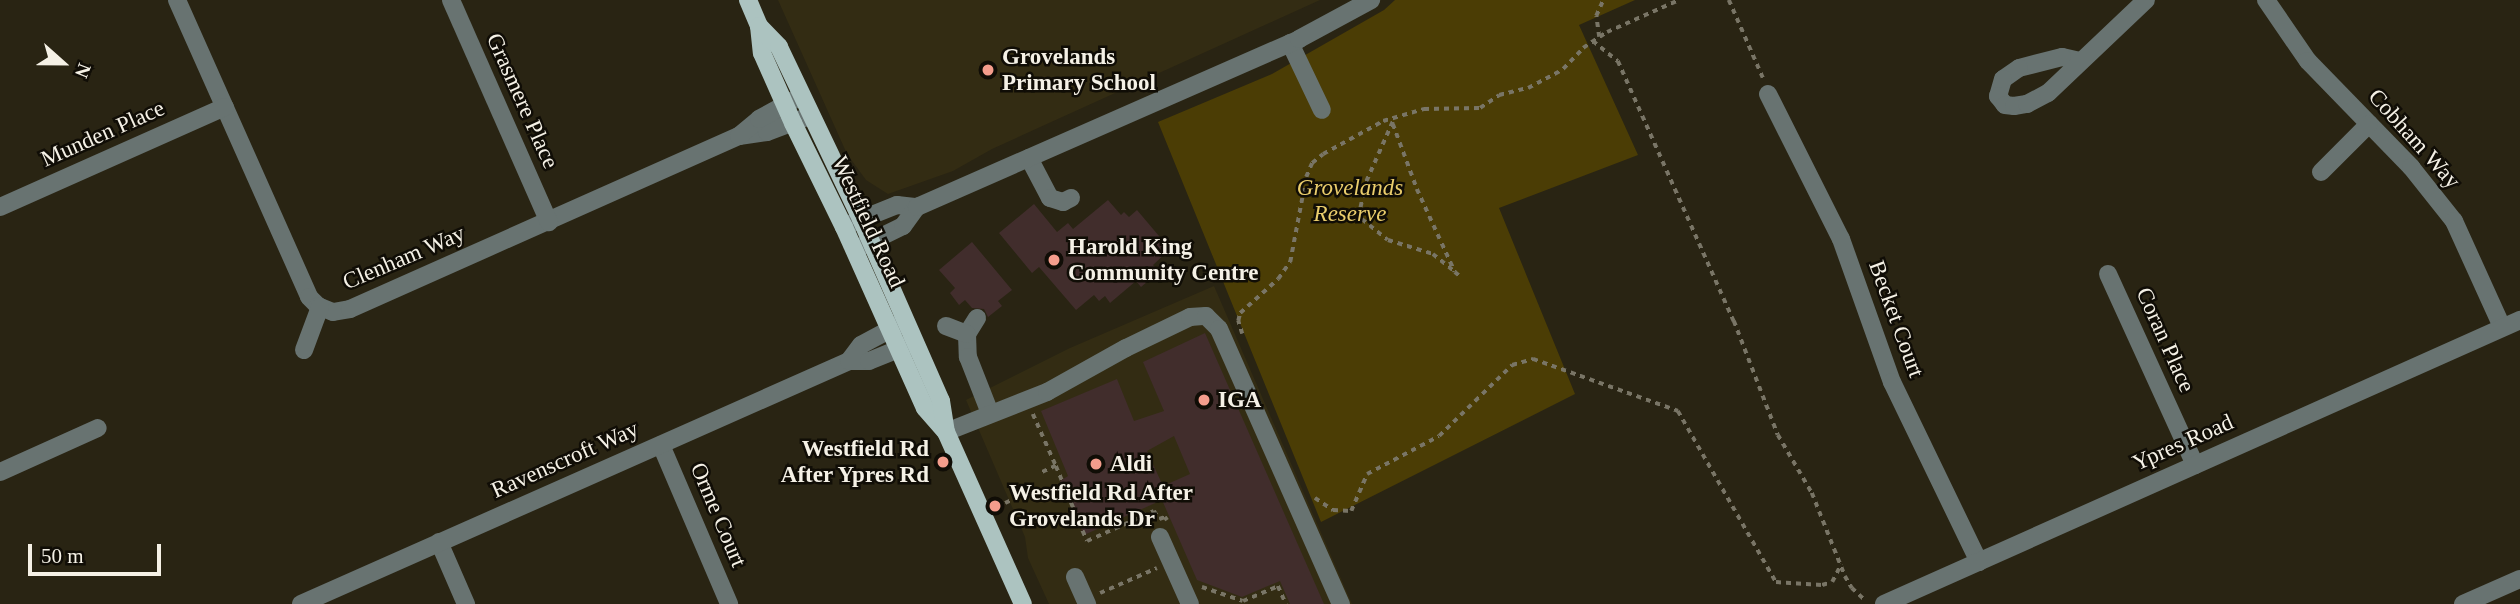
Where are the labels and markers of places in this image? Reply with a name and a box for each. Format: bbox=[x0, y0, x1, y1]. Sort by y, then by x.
place label: Grovelands Primary School bbox=[1002, 43, 1156, 97]
marker: Grovelands Primary School bbox=[980, 62, 996, 78]
place label: Harold King Community Centre bbox=[1068, 233, 1259, 287]
marker: Harold King Community Centre bbox=[1046, 252, 1062, 268]
place label: IGA bbox=[1218, 386, 1261, 414]
marker: IGA bbox=[1196, 392, 1212, 408]
place label: Westfield Rd After Ypres Rd bbox=[780, 435, 929, 489]
place label: Aldi bbox=[1110, 450, 1152, 478]
marker: Westfield Rd After Ypres Rd bbox=[935, 454, 951, 470]
marker: Aldi bbox=[1088, 456, 1104, 472]
place label: Westfield Rd After Grovelands Dr bbox=[1009, 479, 1194, 533]
marker: Westfield Rd After Grovelands Dr bbox=[987, 498, 1003, 514]

